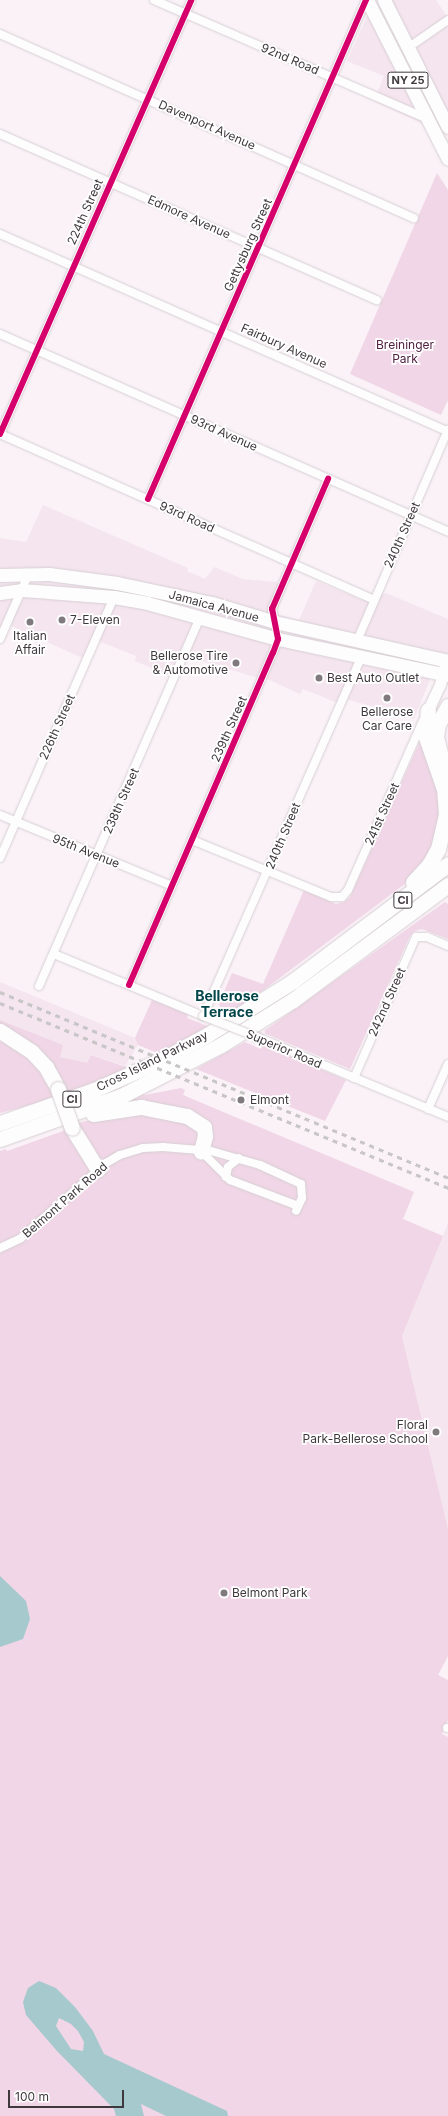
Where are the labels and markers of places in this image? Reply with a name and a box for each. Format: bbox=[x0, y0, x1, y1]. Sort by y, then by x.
place label: 7-Eleven bbox=[70, 613, 120, 627]
marker: 7-Eleven bbox=[57, 615, 67, 625]
marker: Italian Affair bbox=[25, 617, 35, 627]
place label: Italian Affair bbox=[13, 629, 47, 657]
place label: Bellerose Tire & Automotive bbox=[150, 649, 228, 677]
marker: Bellerose Tire & Automotive bbox=[231, 658, 241, 668]
place label: Best Auto Outlet bbox=[327, 671, 419, 685]
marker: Best Auto Outlet bbox=[314, 673, 324, 683]
marker: Bellerose Car Care bbox=[382, 693, 392, 703]
place label: Bellerose Car Care bbox=[361, 705, 413, 733]
place label: Elmont bbox=[250, 1093, 289, 1107]
marker: Elmont bbox=[235, 1094, 247, 1106]
place label: Floral Park-Bellerose School bbox=[303, 1418, 428, 1446]
marker: Floral Park-Bellerose School bbox=[431, 1427, 441, 1437]
place label: Belmont Park bbox=[232, 1586, 308, 1600]
marker: Belmont Park bbox=[219, 1588, 229, 1598]

